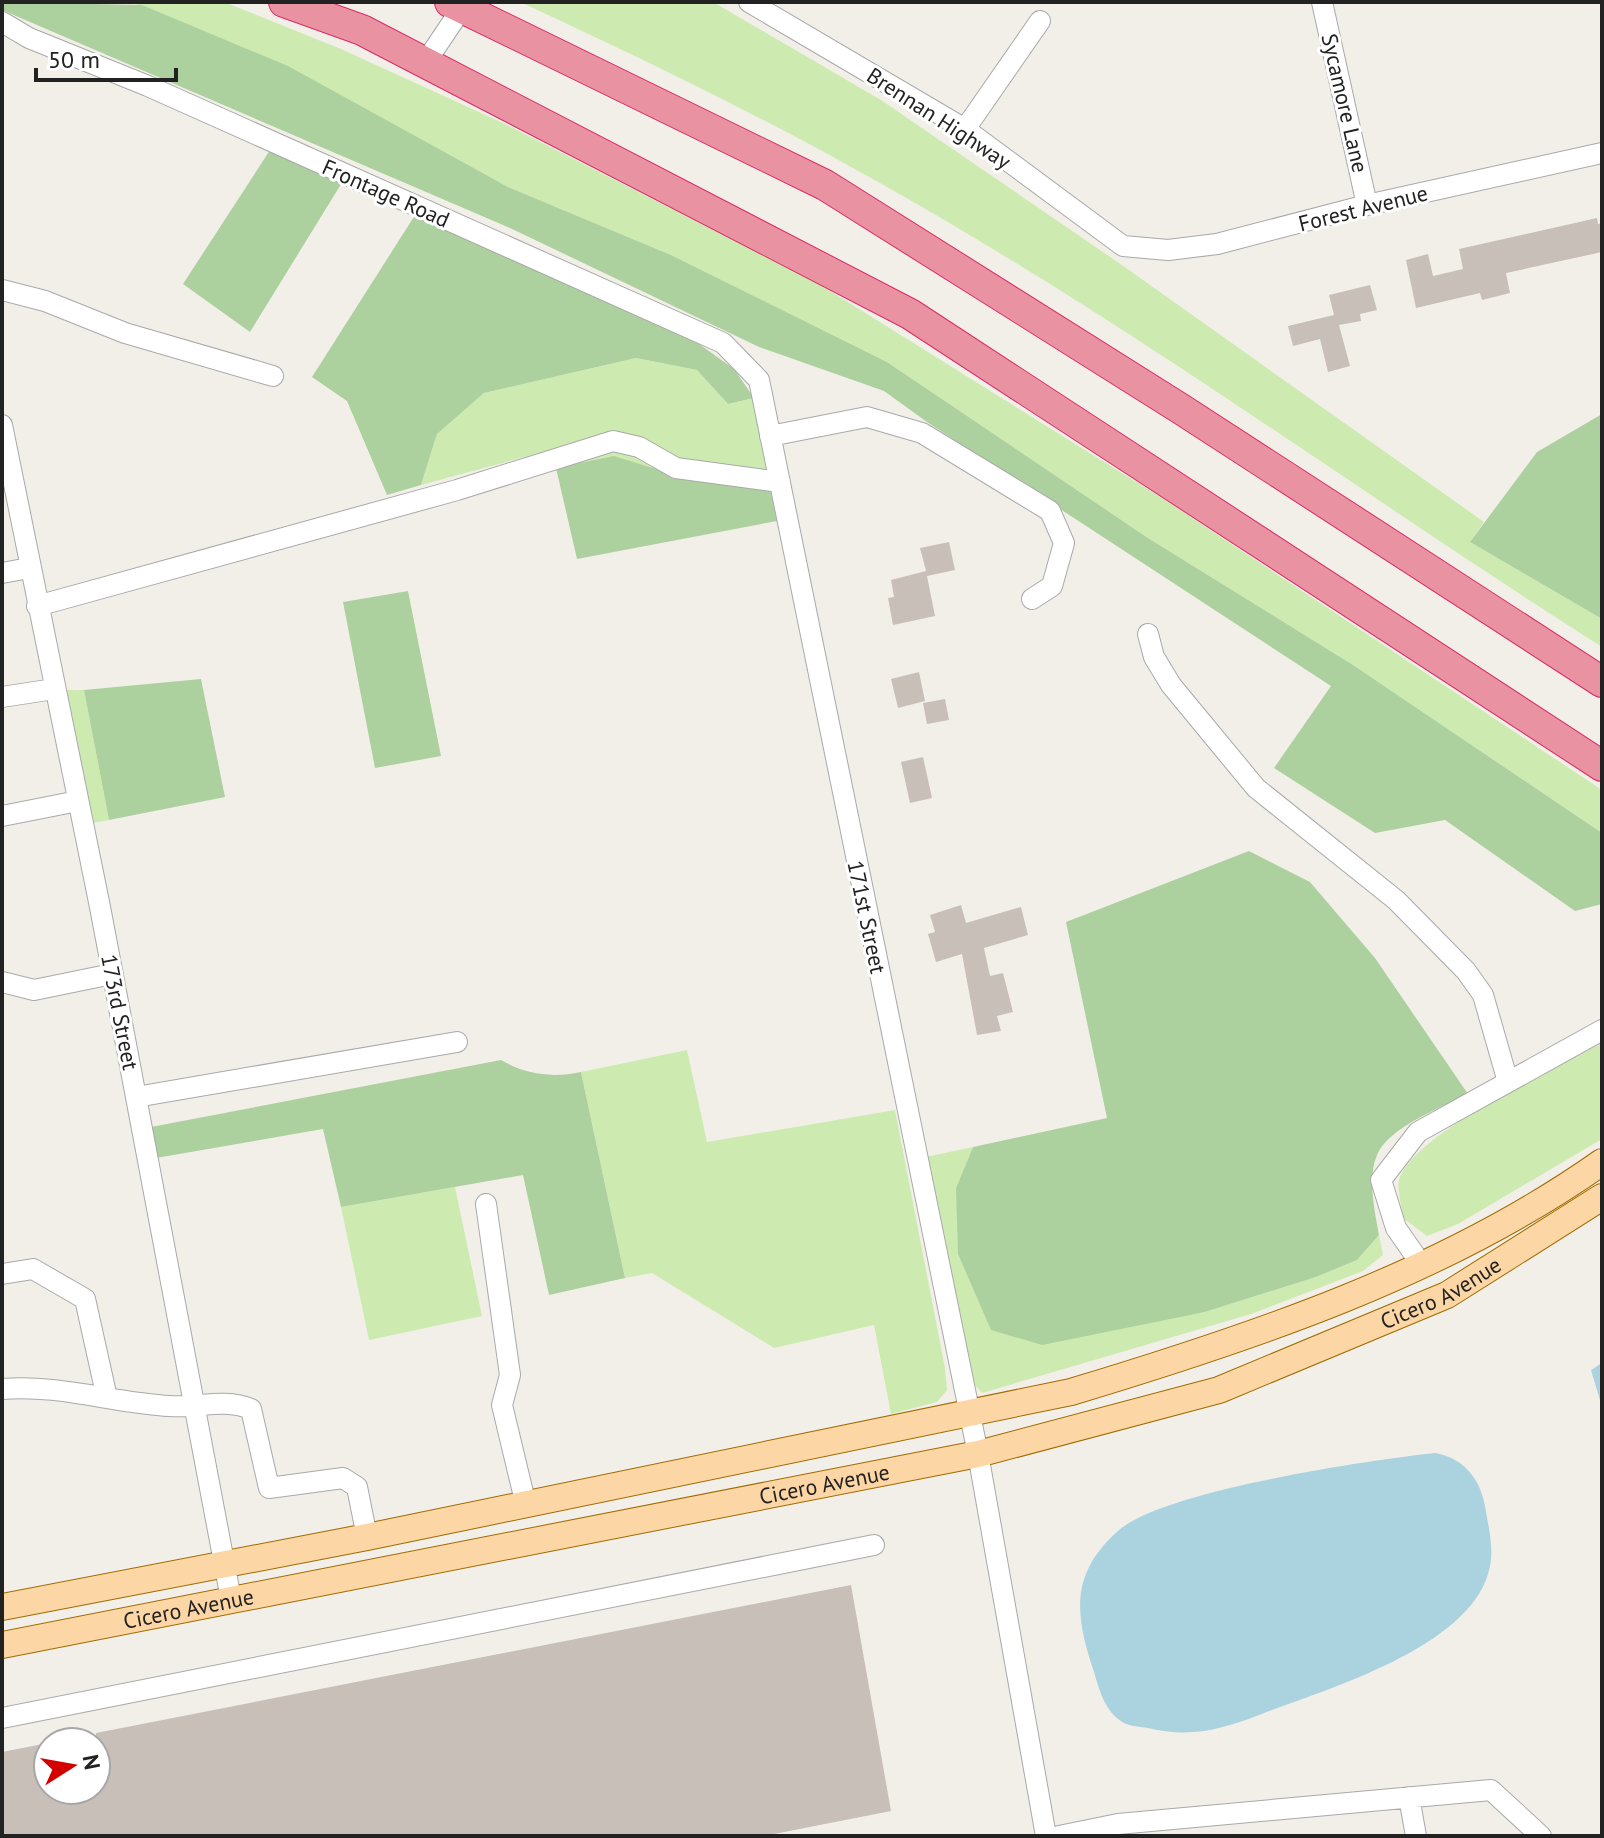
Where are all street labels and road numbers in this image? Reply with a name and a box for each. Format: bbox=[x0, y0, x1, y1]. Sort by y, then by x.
street label: Sycamore Lane bbox=[1315, 31, 1375, 175]
street label: Brennan Highway bbox=[862, 61, 1017, 175]
street label: Frontage Road bbox=[318, 152, 454, 234]
street label: Forest Avenue bbox=[1295, 178, 1431, 238]
street label: 171st Street bbox=[841, 858, 893, 977]
street label: 173rd Street bbox=[95, 952, 145, 1073]
street label: Cicero Avenue bbox=[1376, 1250, 1506, 1335]
street label: Cicero Avenue bbox=[757, 1458, 892, 1511]
street label: Cicero Avenue bbox=[121, 1582, 256, 1635]

